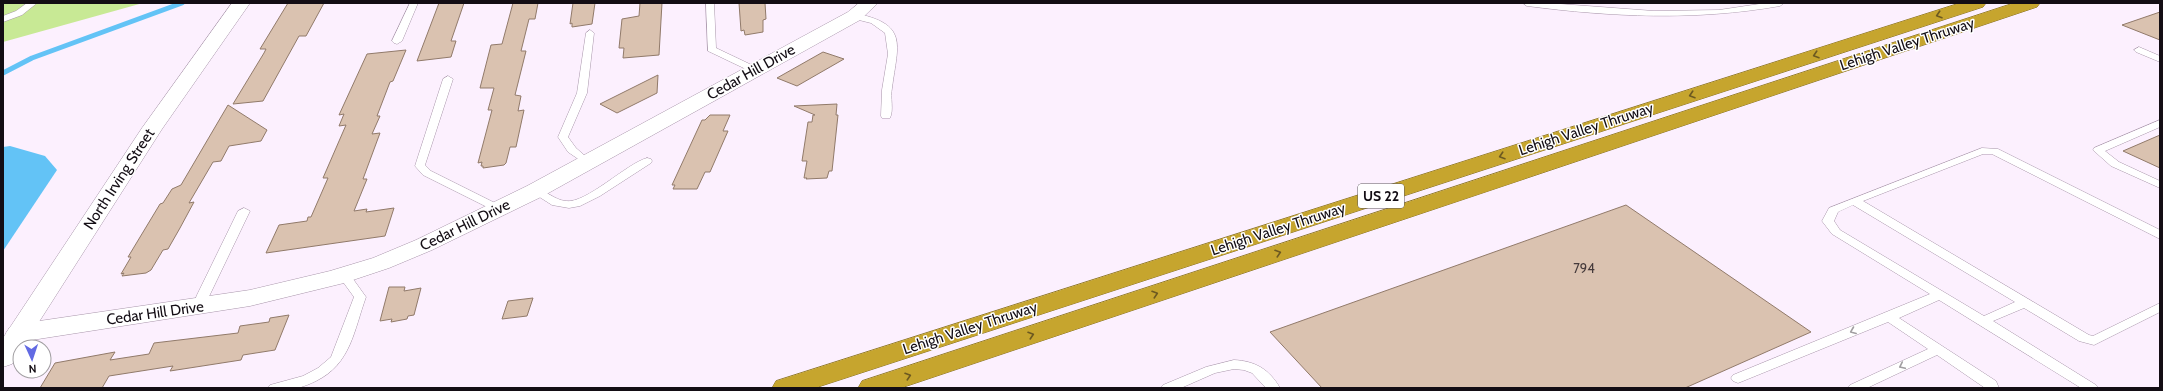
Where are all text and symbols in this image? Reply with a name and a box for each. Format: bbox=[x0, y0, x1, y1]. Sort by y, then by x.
one-way arrow bbox=[1936, 10, 1943, 19]
street label: Lehigh Valley Thruway bbox=[1837, 14, 1977, 74]
street label: Cedar Hill Drive bbox=[704, 40, 799, 104]
one-way arrow bbox=[1812, 50, 1819, 59]
one-way arrow bbox=[1689, 90, 1696, 99]
street label: Lehigh Valley Thruway bbox=[1516, 99, 1656, 159]
street label: North Irving Street bbox=[80, 125, 158, 233]
one-way arrow bbox=[1498, 152, 1505, 160]
road number: US 22 bbox=[1358, 184, 1404, 208]
street label: Cedar Hill Drive bbox=[417, 195, 513, 255]
street label: Lehigh Valley Thruway bbox=[1208, 199, 1348, 259]
one-way arrow bbox=[1274, 249, 1281, 258]
house number: 794 bbox=[1573, 260, 1595, 276]
one-way arrow bbox=[1151, 290, 1158, 299]
street label: Cedar Hill Drive bbox=[105, 297, 205, 329]
street label: Lehigh Valley Thruway bbox=[900, 298, 1040, 358]
one-way arrow bbox=[1850, 327, 1857, 335]
one-way arrow bbox=[1028, 331, 1035, 340]
north arrow bbox=[12, 339, 52, 379]
one-way arrow bbox=[1899, 361, 1907, 369]
text: N bbox=[28, 362, 37, 376]
one-way arrow bbox=[904, 372, 911, 381]

